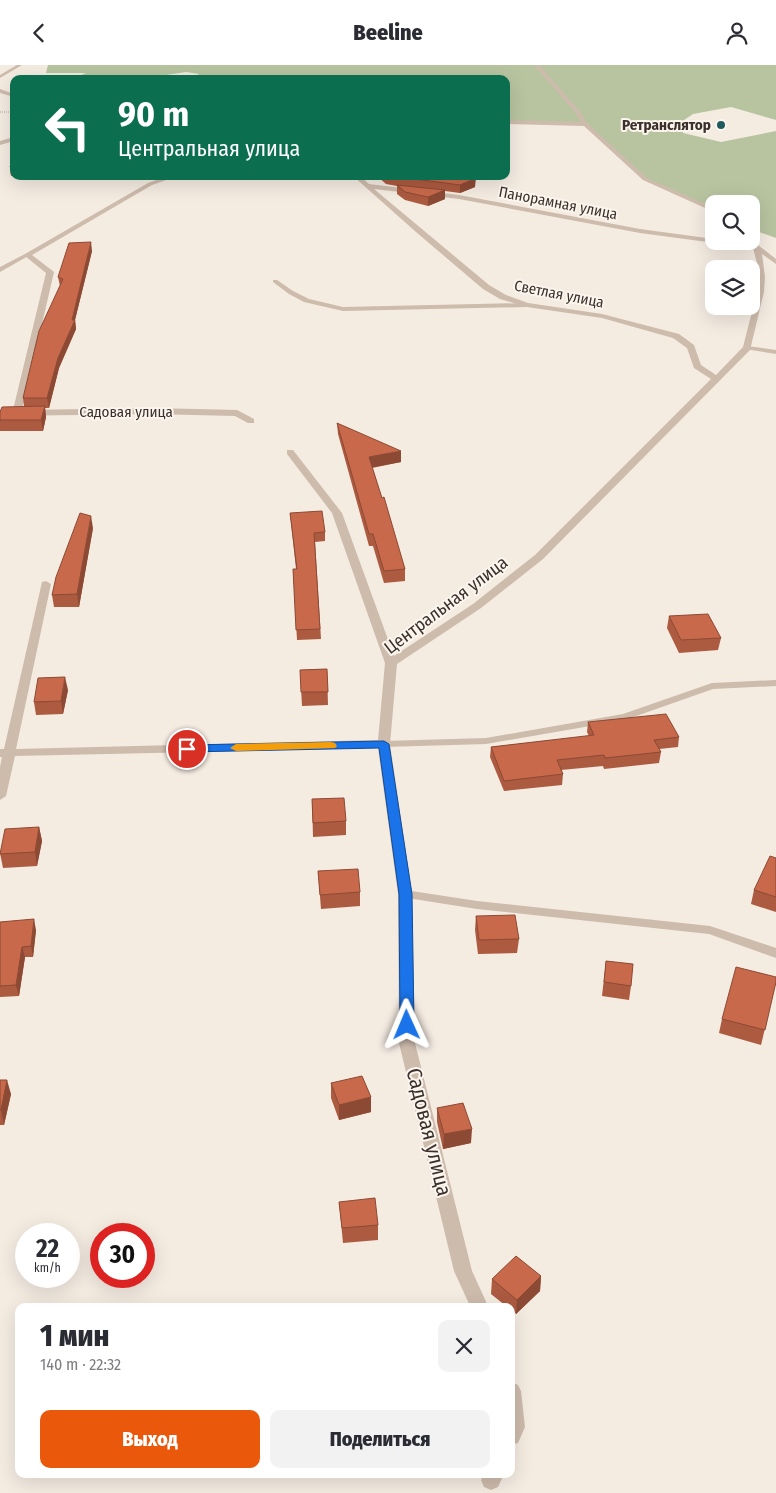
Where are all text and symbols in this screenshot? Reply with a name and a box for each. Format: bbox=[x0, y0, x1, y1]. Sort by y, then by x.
icon: back bbox=[25, 19, 53, 47]
text: Beeline bbox=[353, 19, 423, 46]
icon: person bbox=[723, 19, 751, 47]
text: 90 m bbox=[118, 93, 189, 135]
icon: left bbox=[35, 95, 100, 160]
place label: Ретранслятор bbox=[622, 116, 711, 134]
marker: Ретранслятор bbox=[715, 119, 727, 131]
text: Центральная улица bbox=[118, 135, 300, 162]
street label: Панорамная улица bbox=[497, 183, 619, 223]
map controls bbox=[705, 195, 760, 315]
button: search bbox=[705, 195, 760, 250]
button: layers bbox=[705, 260, 760, 315]
street label: Светлая улица bbox=[513, 276, 605, 312]
street label: Садовая улица bbox=[79, 403, 173, 421]
street label: Центральная улица bbox=[380, 551, 512, 659]
pin bbox=[166, 728, 208, 770]
icon: arrive bbox=[173, 735, 201, 763]
position arrow bbox=[380, 998, 432, 1050]
street label: Садовая улица bbox=[401, 1065, 457, 1199]
speed limit sign: 30 bbox=[90, 1223, 155, 1288]
text: 22 bbox=[36, 1234, 59, 1264]
text: km/h bbox=[34, 1261, 61, 1275]
text: 1 мин bbox=[40, 1318, 109, 1354]
button: close bbox=[438, 1320, 490, 1372]
text: 140 m · 22:32 bbox=[40, 1355, 121, 1374]
button: Выход bbox=[40, 1410, 260, 1468]
button: Поделиться bbox=[270, 1410, 490, 1468]

